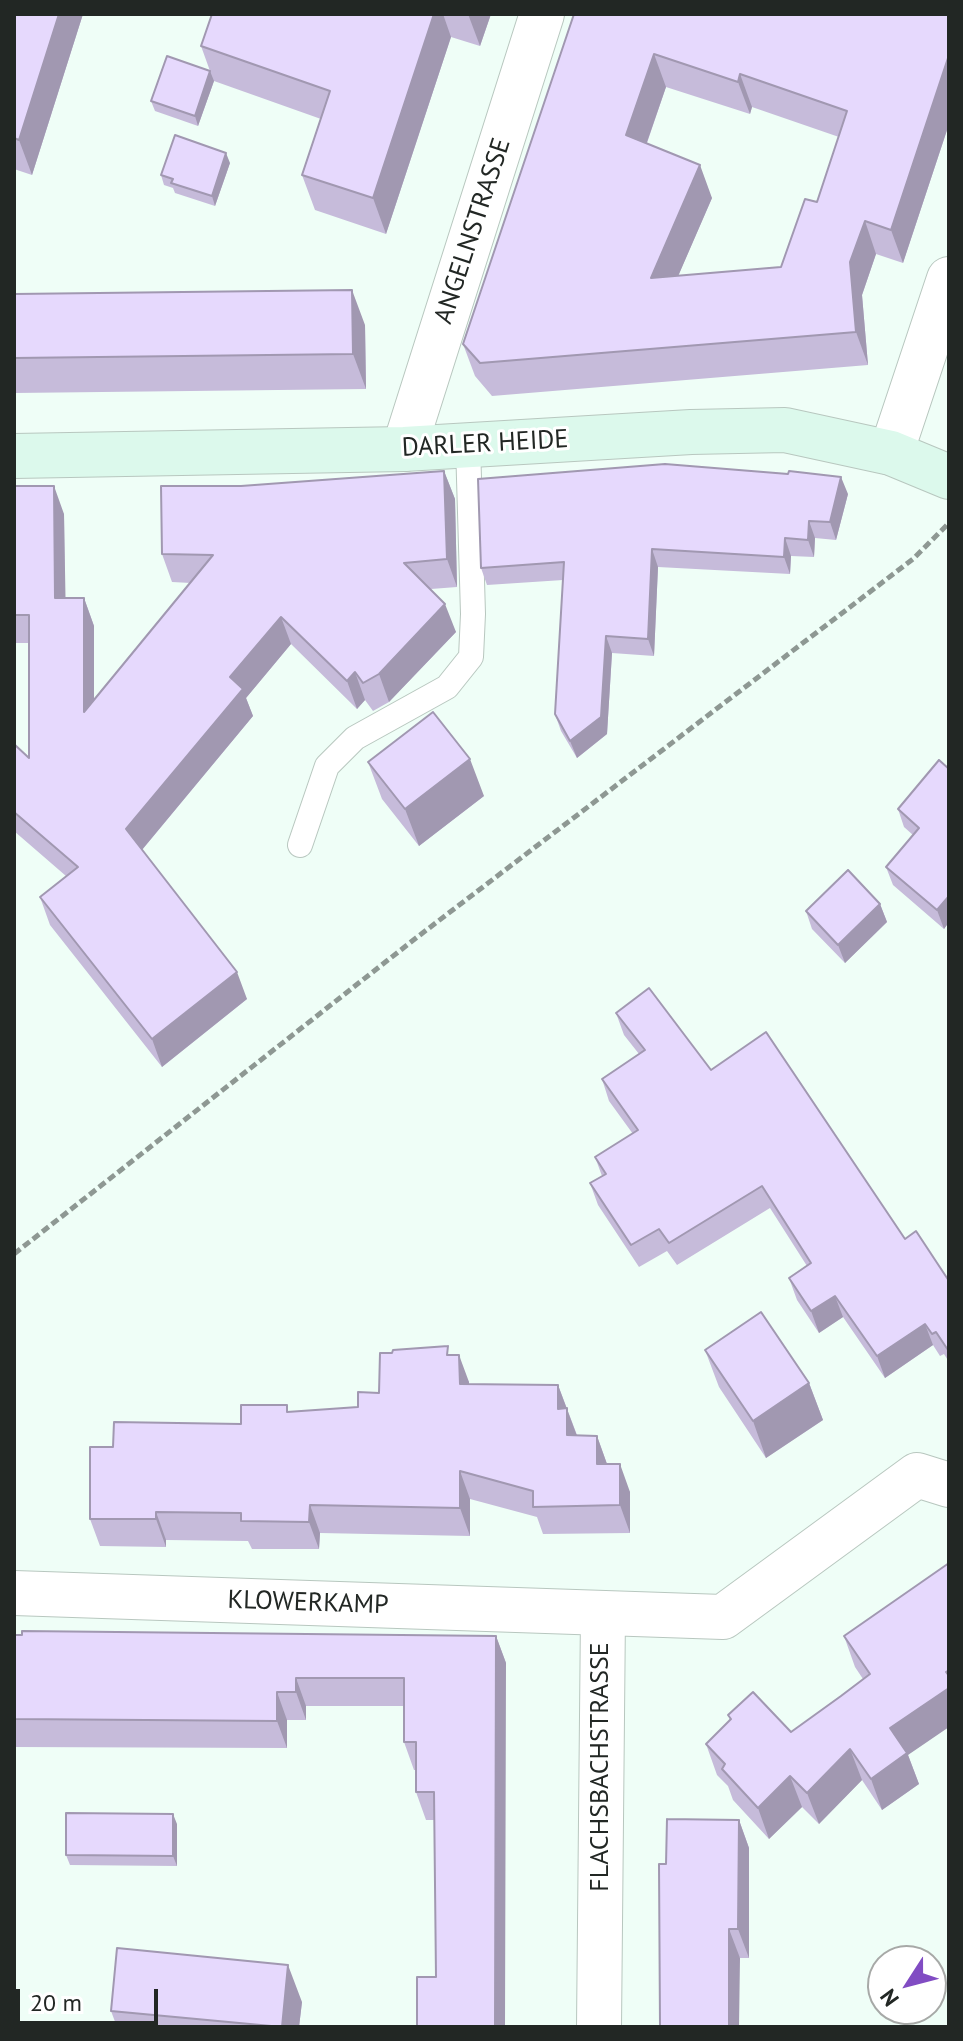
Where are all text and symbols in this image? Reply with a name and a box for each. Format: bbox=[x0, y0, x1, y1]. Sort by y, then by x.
street label: ANGELNSTRASSE bbox=[428, 134, 518, 328]
street label: DARLER HEIDE bbox=[401, 424, 569, 464]
street label: KLOWERKAMP bbox=[227, 1585, 389, 1621]
street label: FLACHSBACHSTRASSE bbox=[585, 1642, 617, 1892]
north arrow bbox=[867, 1945, 947, 2025]
scale bar bbox=[20, 1973, 162, 2023]
text: N bbox=[874, 1984, 905, 2012]
text: 20 m bbox=[30, 1987, 82, 2018]

